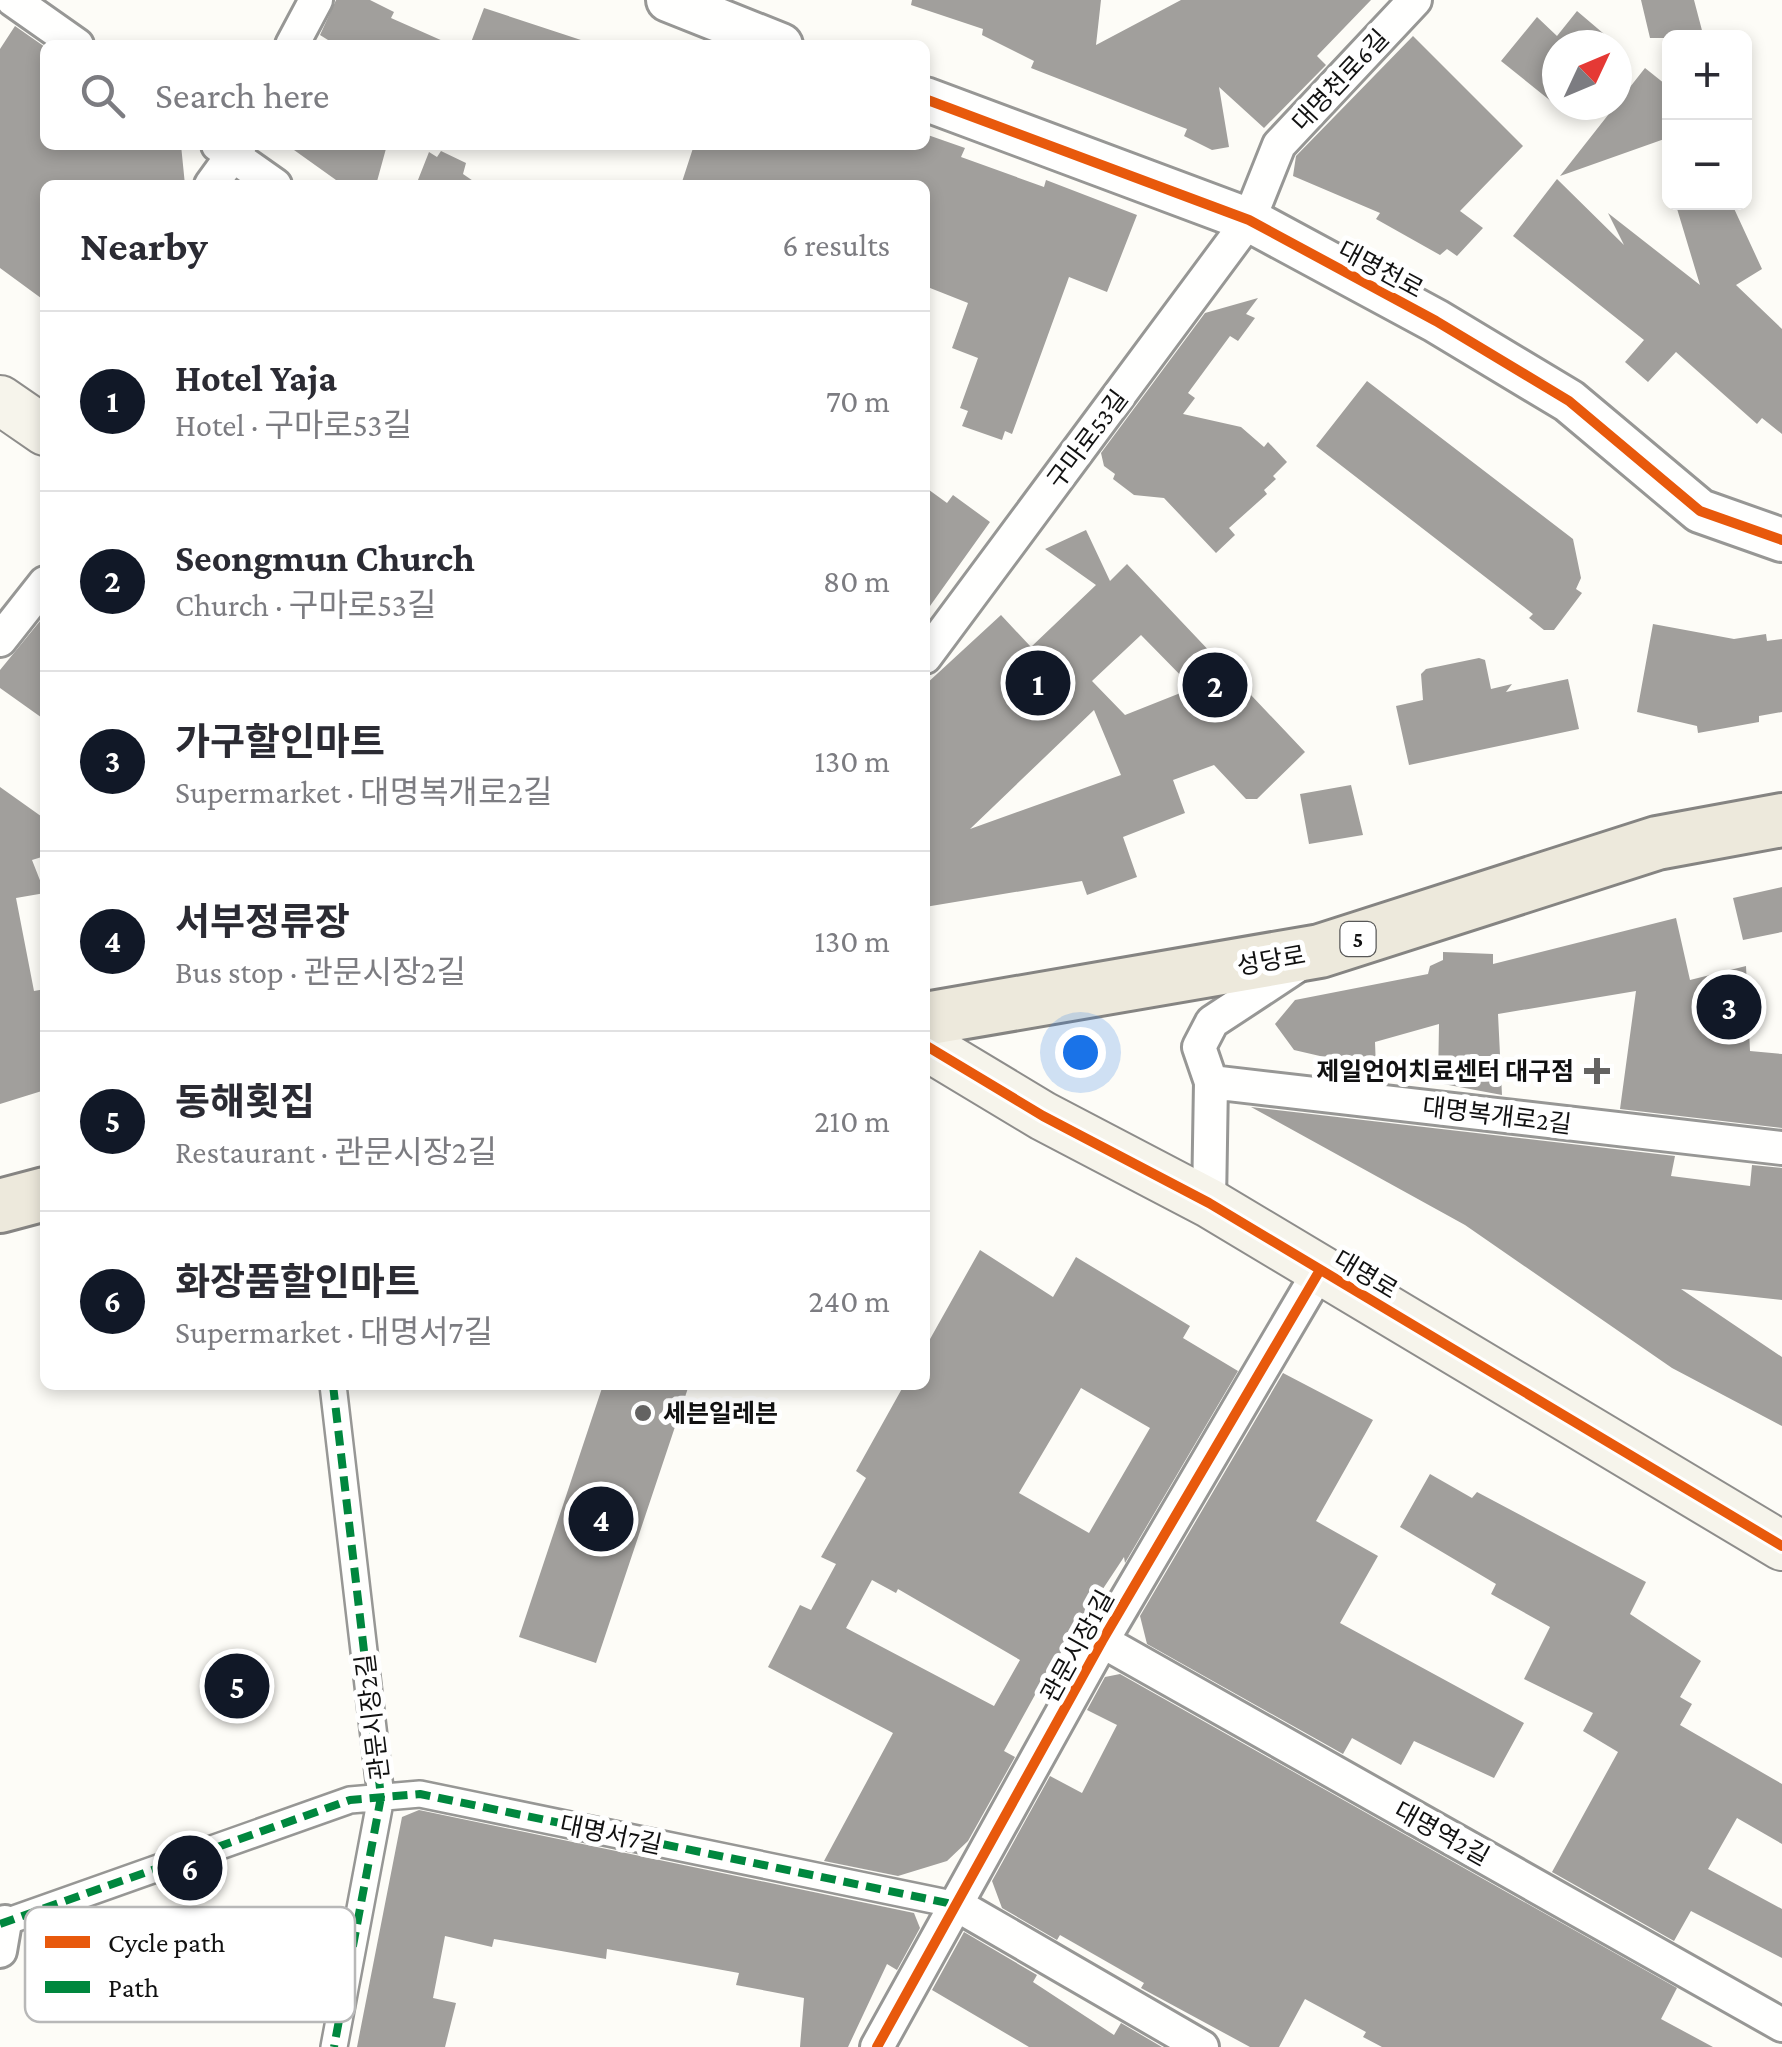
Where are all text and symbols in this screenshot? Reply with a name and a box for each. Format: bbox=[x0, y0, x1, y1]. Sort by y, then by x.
street label: 대명천로6길 bbox=[1287, 24, 1394, 136]
north arrow bbox=[1542, 30, 1632, 120]
map controls bbox=[1662, 30, 1752, 210]
button: + bbox=[1662, 30, 1752, 120]
search box bbox=[40, 40, 930, 150]
icon: search bbox=[75, 68, 130, 123]
text: Search here bbox=[155, 74, 329, 116]
button: − bbox=[1662, 120, 1752, 210]
text: Nearby bbox=[80, 222, 208, 269]
text: 6 results bbox=[782, 227, 890, 263]
street label: 대명천로 bbox=[1334, 236, 1428, 303]
text: Hotel Yaja bbox=[175, 357, 337, 399]
text: 1 bbox=[107, 383, 118, 419]
text: 70 m bbox=[826, 383, 890, 419]
street label: 구마로53길 bbox=[1042, 385, 1133, 493]
text: Hotel · 구마로53길 bbox=[175, 407, 412, 443]
text: Seongmun Church bbox=[175, 537, 475, 579]
text: 2 bbox=[104, 563, 121, 599]
text: 80 m bbox=[823, 563, 890, 599]
text: Church · 구마로53길 bbox=[175, 587, 436, 623]
pin: 1 bbox=[1006, 646, 1070, 720]
pin: 2 bbox=[1182, 648, 1248, 722]
text: 가구할인마트 bbox=[175, 721, 385, 763]
text: 3 bbox=[105, 743, 120, 779]
text: 130 m bbox=[814, 743, 890, 779]
text: Supermarket · 대명복개로2길 bbox=[175, 774, 552, 810]
text: 서부정류장 bbox=[175, 901, 350, 943]
road number: 5 bbox=[1340, 922, 1376, 956]
text: 4 bbox=[104, 923, 121, 959]
text: 130 m bbox=[814, 923, 890, 959]
street label: 성당로 bbox=[1235, 941, 1307, 980]
text: Bus stop · 관문시장2길 bbox=[175, 954, 466, 990]
pin: 3 bbox=[1696, 970, 1762, 1044]
your location bbox=[1055, 1027, 1106, 1078]
place label: 제일언어치료센터 대구점 bbox=[1316, 1058, 1574, 1085]
marker: 제일언어치료센터 대구점 bbox=[1584, 1058, 1610, 1084]
text: 동해횟집 bbox=[175, 1081, 315, 1123]
street label: 대명복개로2길 bbox=[1421, 1093, 1573, 1138]
text: 5 bbox=[105, 1103, 120, 1139]
text: 210 m bbox=[814, 1103, 890, 1139]
text: Restaurant · 관문시장2길 bbox=[175, 1134, 497, 1170]
street label: 대명로 bbox=[1329, 1245, 1402, 1304]
text: 화장품할인마트 bbox=[175, 1261, 420, 1303]
text: 6 bbox=[104, 1283, 121, 1319]
text: 240 m bbox=[809, 1283, 890, 1319]
text: Supermarket · 대명서7길 bbox=[175, 1314, 493, 1350]
place label: 세븐일레븐 bbox=[663, 1400, 778, 1427]
marker: 세븐일레븐 bbox=[632, 1402, 654, 1424]
pin: 4 bbox=[568, 1482, 634, 1556]
street label: 관문시장1길 bbox=[1036, 1586, 1119, 1707]
pin: 5 bbox=[204, 1648, 270, 1724]
street label: 관문시장2길 bbox=[351, 1652, 394, 1782]
street label: 대명역2길 bbox=[1390, 1796, 1494, 1870]
street label: 대명서7길 bbox=[557, 1811, 664, 1858]
pin: 6 bbox=[158, 1830, 222, 1906]
legend bbox=[25, 1907, 355, 2022]
text: Cycle path bbox=[108, 1927, 225, 1958]
text: Path bbox=[108, 1972, 159, 2003]

